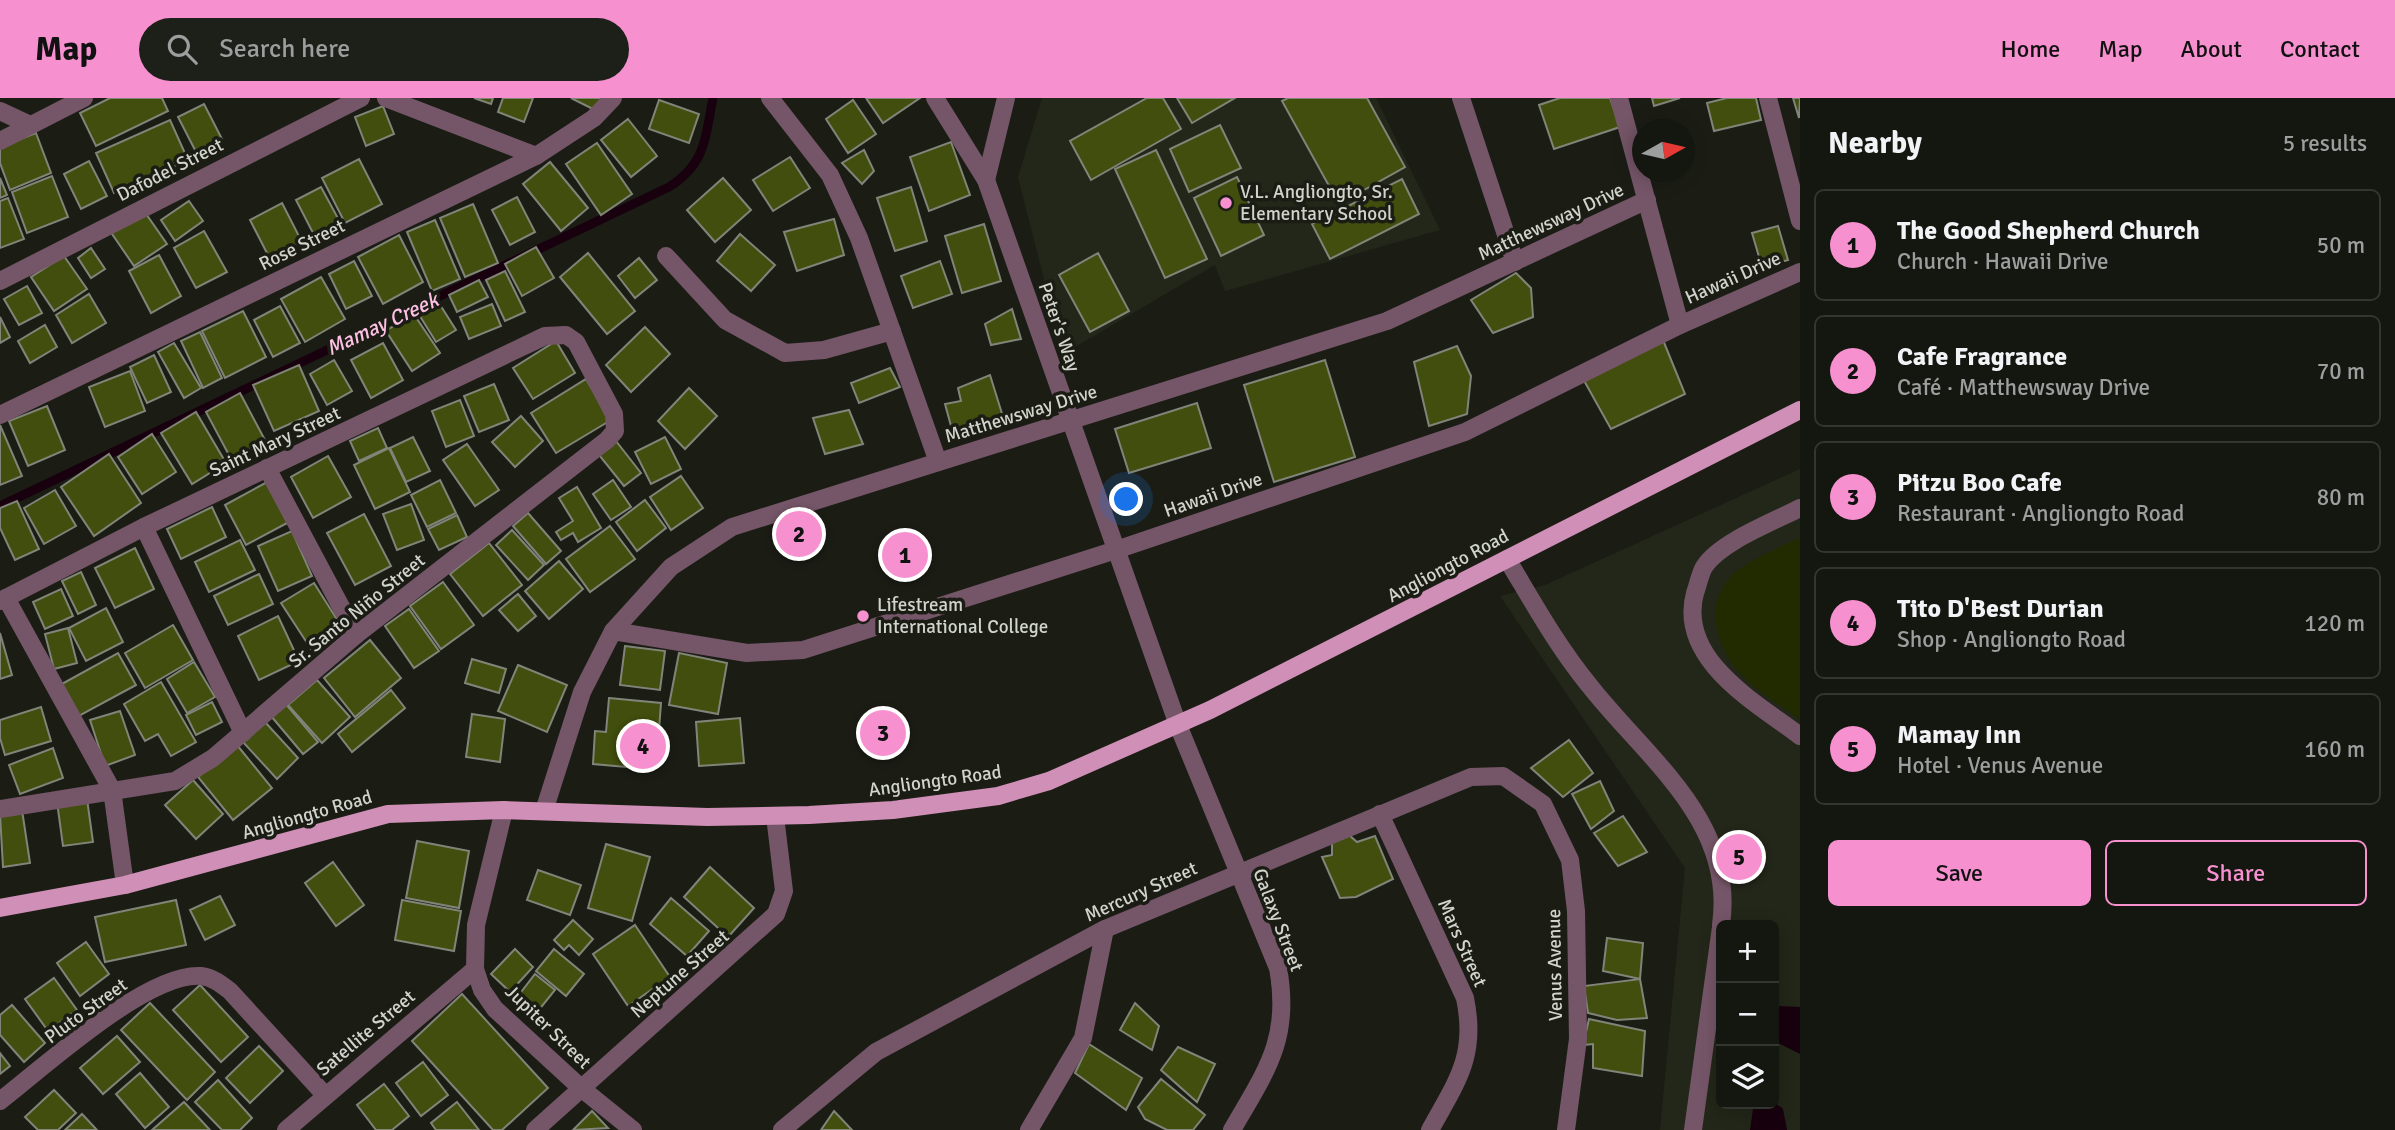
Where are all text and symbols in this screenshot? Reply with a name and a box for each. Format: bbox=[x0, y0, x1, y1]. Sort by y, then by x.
search box bbox=[139, 18, 629, 81]
text: Map bbox=[35, 29, 97, 70]
icon: search bbox=[163, 30, 201, 68]
text: Search here bbox=[219, 33, 350, 65]
text: Home bbox=[2000, 34, 2060, 64]
text: Map bbox=[2098, 34, 2143, 64]
text: About bbox=[2181, 34, 2242, 64]
text: Contact bbox=[2280, 34, 2360, 64]
north arrow bbox=[1632, 119, 1695, 182]
text: Nearby bbox=[1828, 125, 1922, 162]
text: 5 results bbox=[2283, 129, 2367, 158]
street label: Dafodel Street bbox=[113, 133, 228, 207]
street label: Matthewsway Drive bbox=[1474, 178, 1628, 266]
place label: V.L. Angliongto, Sr. Elementary School bbox=[1240, 180, 1393, 226]
marker: V.L. Angliongto, Sr. Elementary School bbox=[1218, 195, 1234, 211]
street label: Rose Street bbox=[255, 214, 349, 276]
text: The Good Shepherd Church bbox=[1897, 215, 2200, 247]
text: 1 bbox=[1847, 231, 1859, 260]
text: 50 m bbox=[2317, 231, 2365, 260]
street label: Hawaii Drive bbox=[1681, 246, 1785, 310]
text: Church · Hawaii Drive bbox=[1897, 247, 2108, 276]
street label: Peter's Way bbox=[1033, 279, 1086, 375]
water label: Mamay Creek bbox=[322, 286, 444, 361]
text: Cafe Fragrance bbox=[1897, 341, 2067, 373]
text: 2 bbox=[1847, 357, 1859, 386]
text: 70 m bbox=[2317, 357, 2365, 386]
text: Café · Matthewsway Drive bbox=[1897, 373, 2150, 402]
street label: Matthewsway Drive bbox=[942, 379, 1100, 449]
street label: Saint Mary Street bbox=[206, 401, 345, 483]
street label: Hawaii Drive bbox=[1161, 467, 1265, 523]
text: Pitzu Boo Cafe bbox=[1897, 467, 2062, 499]
your location bbox=[1109, 482, 1143, 516]
text: 3 bbox=[1847, 483, 1859, 512]
text: 80 m bbox=[2317, 483, 2365, 512]
text: Restaurant · Angliongto Road bbox=[1897, 499, 2184, 528]
pin: 2 bbox=[776, 508, 822, 560]
street label: Angliongto Road bbox=[1383, 524, 1513, 608]
pin: 1 bbox=[882, 529, 928, 581]
street label: Sr. Santo Niño Street bbox=[284, 548, 430, 673]
place label: Lifestream International College bbox=[877, 593, 1048, 639]
text: Tito D'Best Durian bbox=[1897, 593, 2104, 625]
marker: Lifestream International College bbox=[855, 608, 871, 624]
text: 4 bbox=[1847, 609, 1859, 638]
text: 120 m bbox=[2304, 609, 2365, 638]
text: Shop · Angliongto Road bbox=[1897, 625, 2126, 654]
pin: 3 bbox=[860, 707, 906, 759]
text: Mamay Inn bbox=[1897, 719, 2021, 751]
pin: 4 bbox=[620, 720, 666, 772]
text: 5 bbox=[1847, 735, 1859, 764]
text: 160 m bbox=[2304, 735, 2365, 764]
text: Hotel · Venus Avenue bbox=[1897, 751, 2103, 780]
street label: Angliongto Road bbox=[867, 760, 1003, 802]
street label: Angliongto Road bbox=[239, 785, 375, 845]
pin: 5 bbox=[1716, 831, 1762, 883]
button: Save bbox=[1828, 840, 2091, 906]
button: Share bbox=[2105, 840, 2367, 906]
street label: Mercury Street bbox=[1081, 856, 1201, 928]
street label: Galaxy Street bbox=[1247, 865, 1309, 975]
street label: Mars Street bbox=[1432, 895, 1492, 991]
street label: Venus Avenue bbox=[1542, 909, 1568, 1021]
map controls bbox=[1716, 920, 1779, 1109]
button: + bbox=[1716, 920, 1779, 983]
street label: Neptune Street bbox=[626, 924, 735, 1023]
street label: Pluto Street bbox=[40, 973, 132, 1049]
street label: Jupiter Street bbox=[500, 980, 596, 1074]
button: − bbox=[1716, 983, 1779, 1046]
street label: Satellite Street bbox=[312, 985, 421, 1081]
button: layers bbox=[1716, 1046, 1779, 1109]

